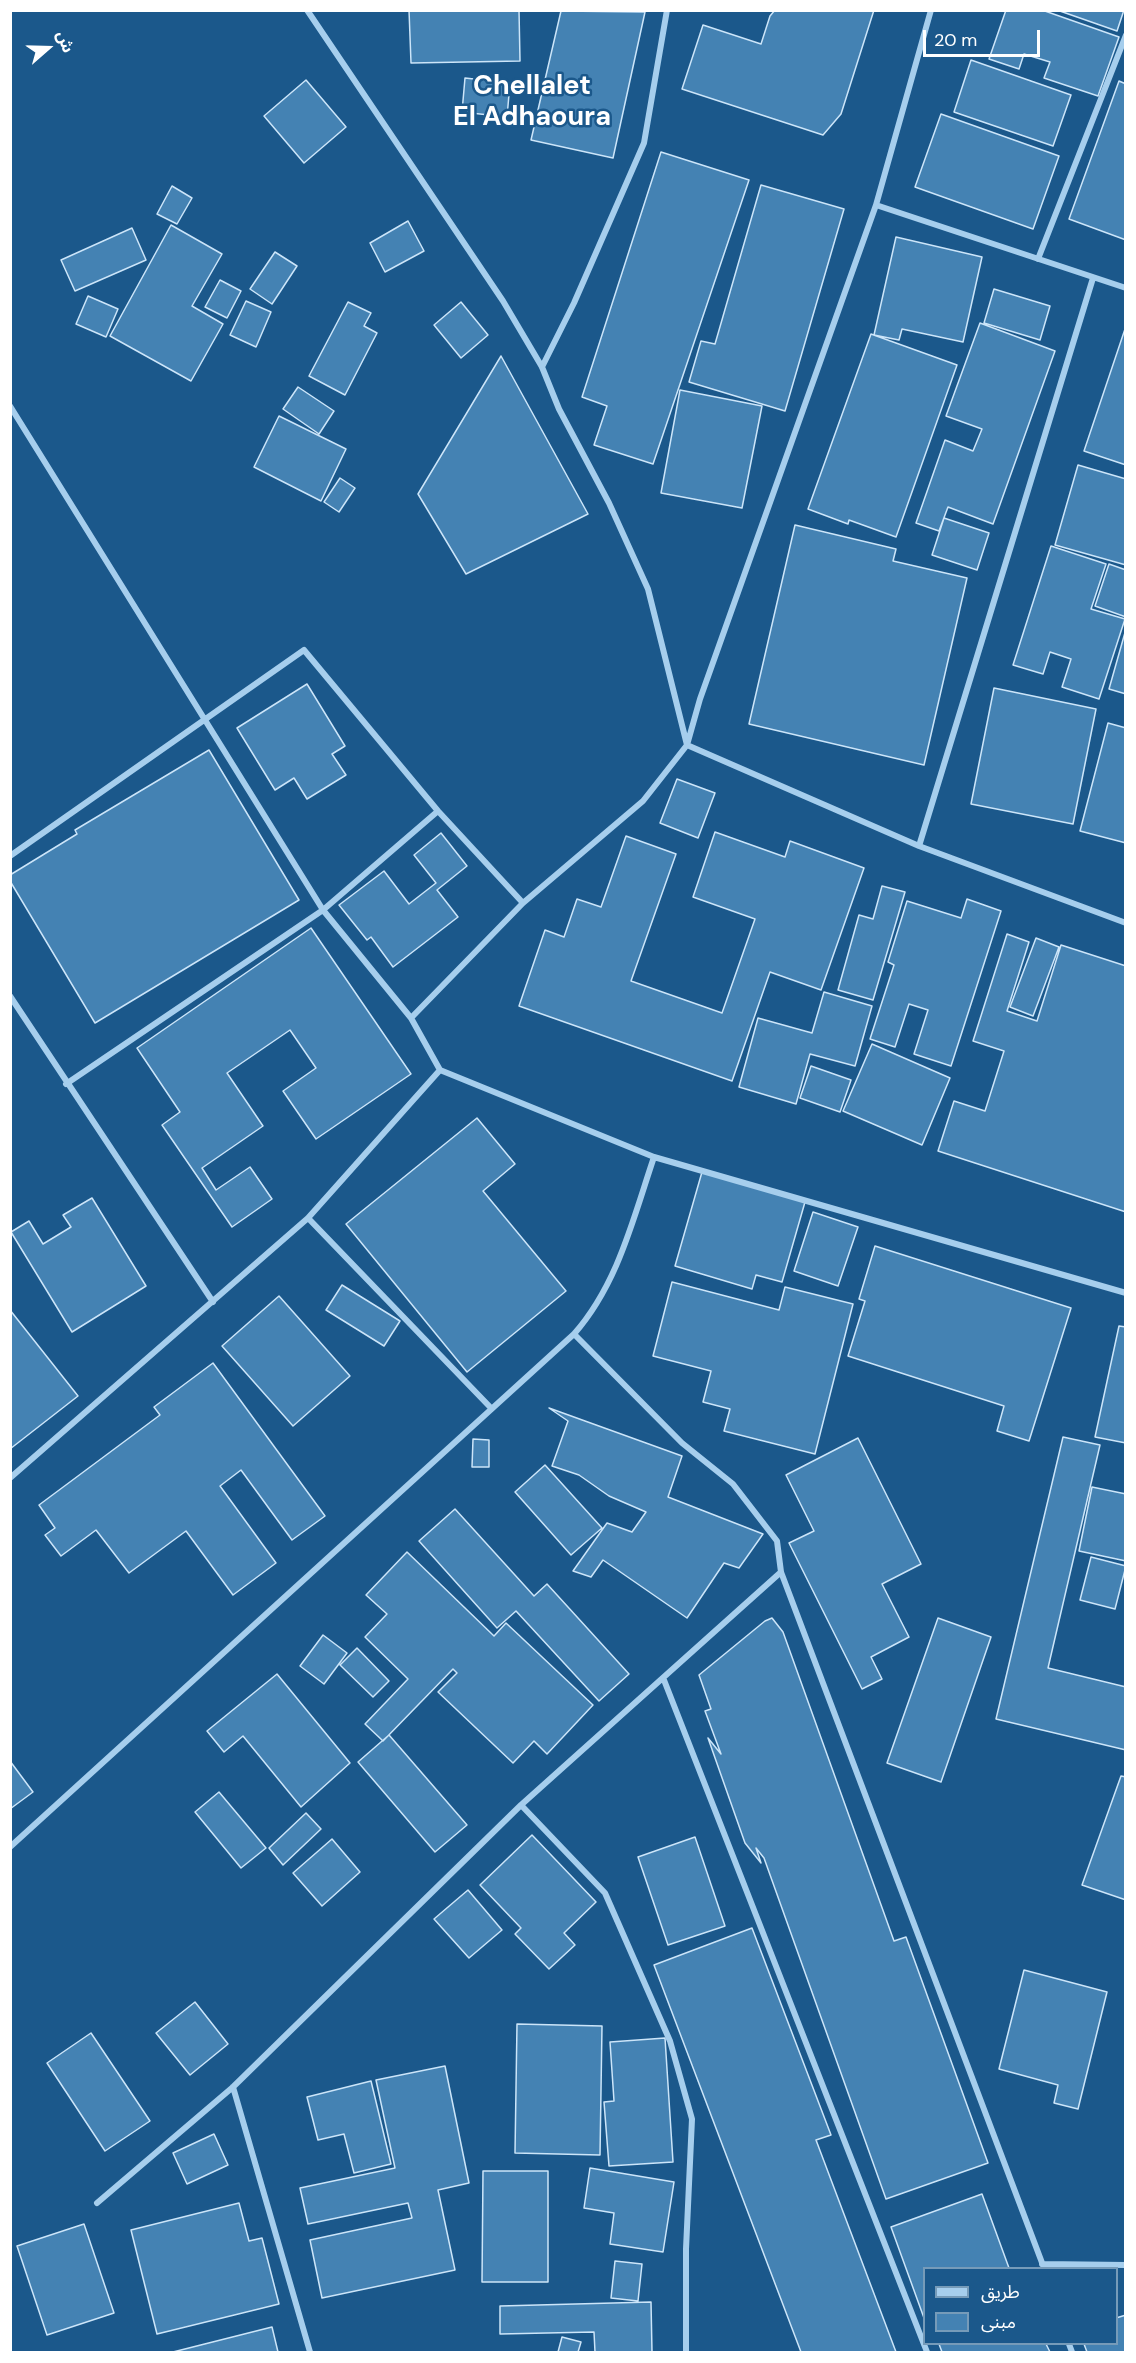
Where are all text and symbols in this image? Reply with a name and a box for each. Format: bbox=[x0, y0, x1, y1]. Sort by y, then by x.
north arrow bbox=[18, 18, 78, 78]
scale bar bbox=[926, 18, 1043, 56]
text: ش bbox=[52, 28, 79, 56]
text: 20 m bbox=[934, 28, 977, 52]
district label: Chellalet El Adhaoura bbox=[453, 71, 611, 134]
legend bbox=[923, 2267, 1118, 2345]
text: طريق bbox=[981, 2280, 1020, 2304]
text: مبنى bbox=[981, 2310, 1016, 2334]

